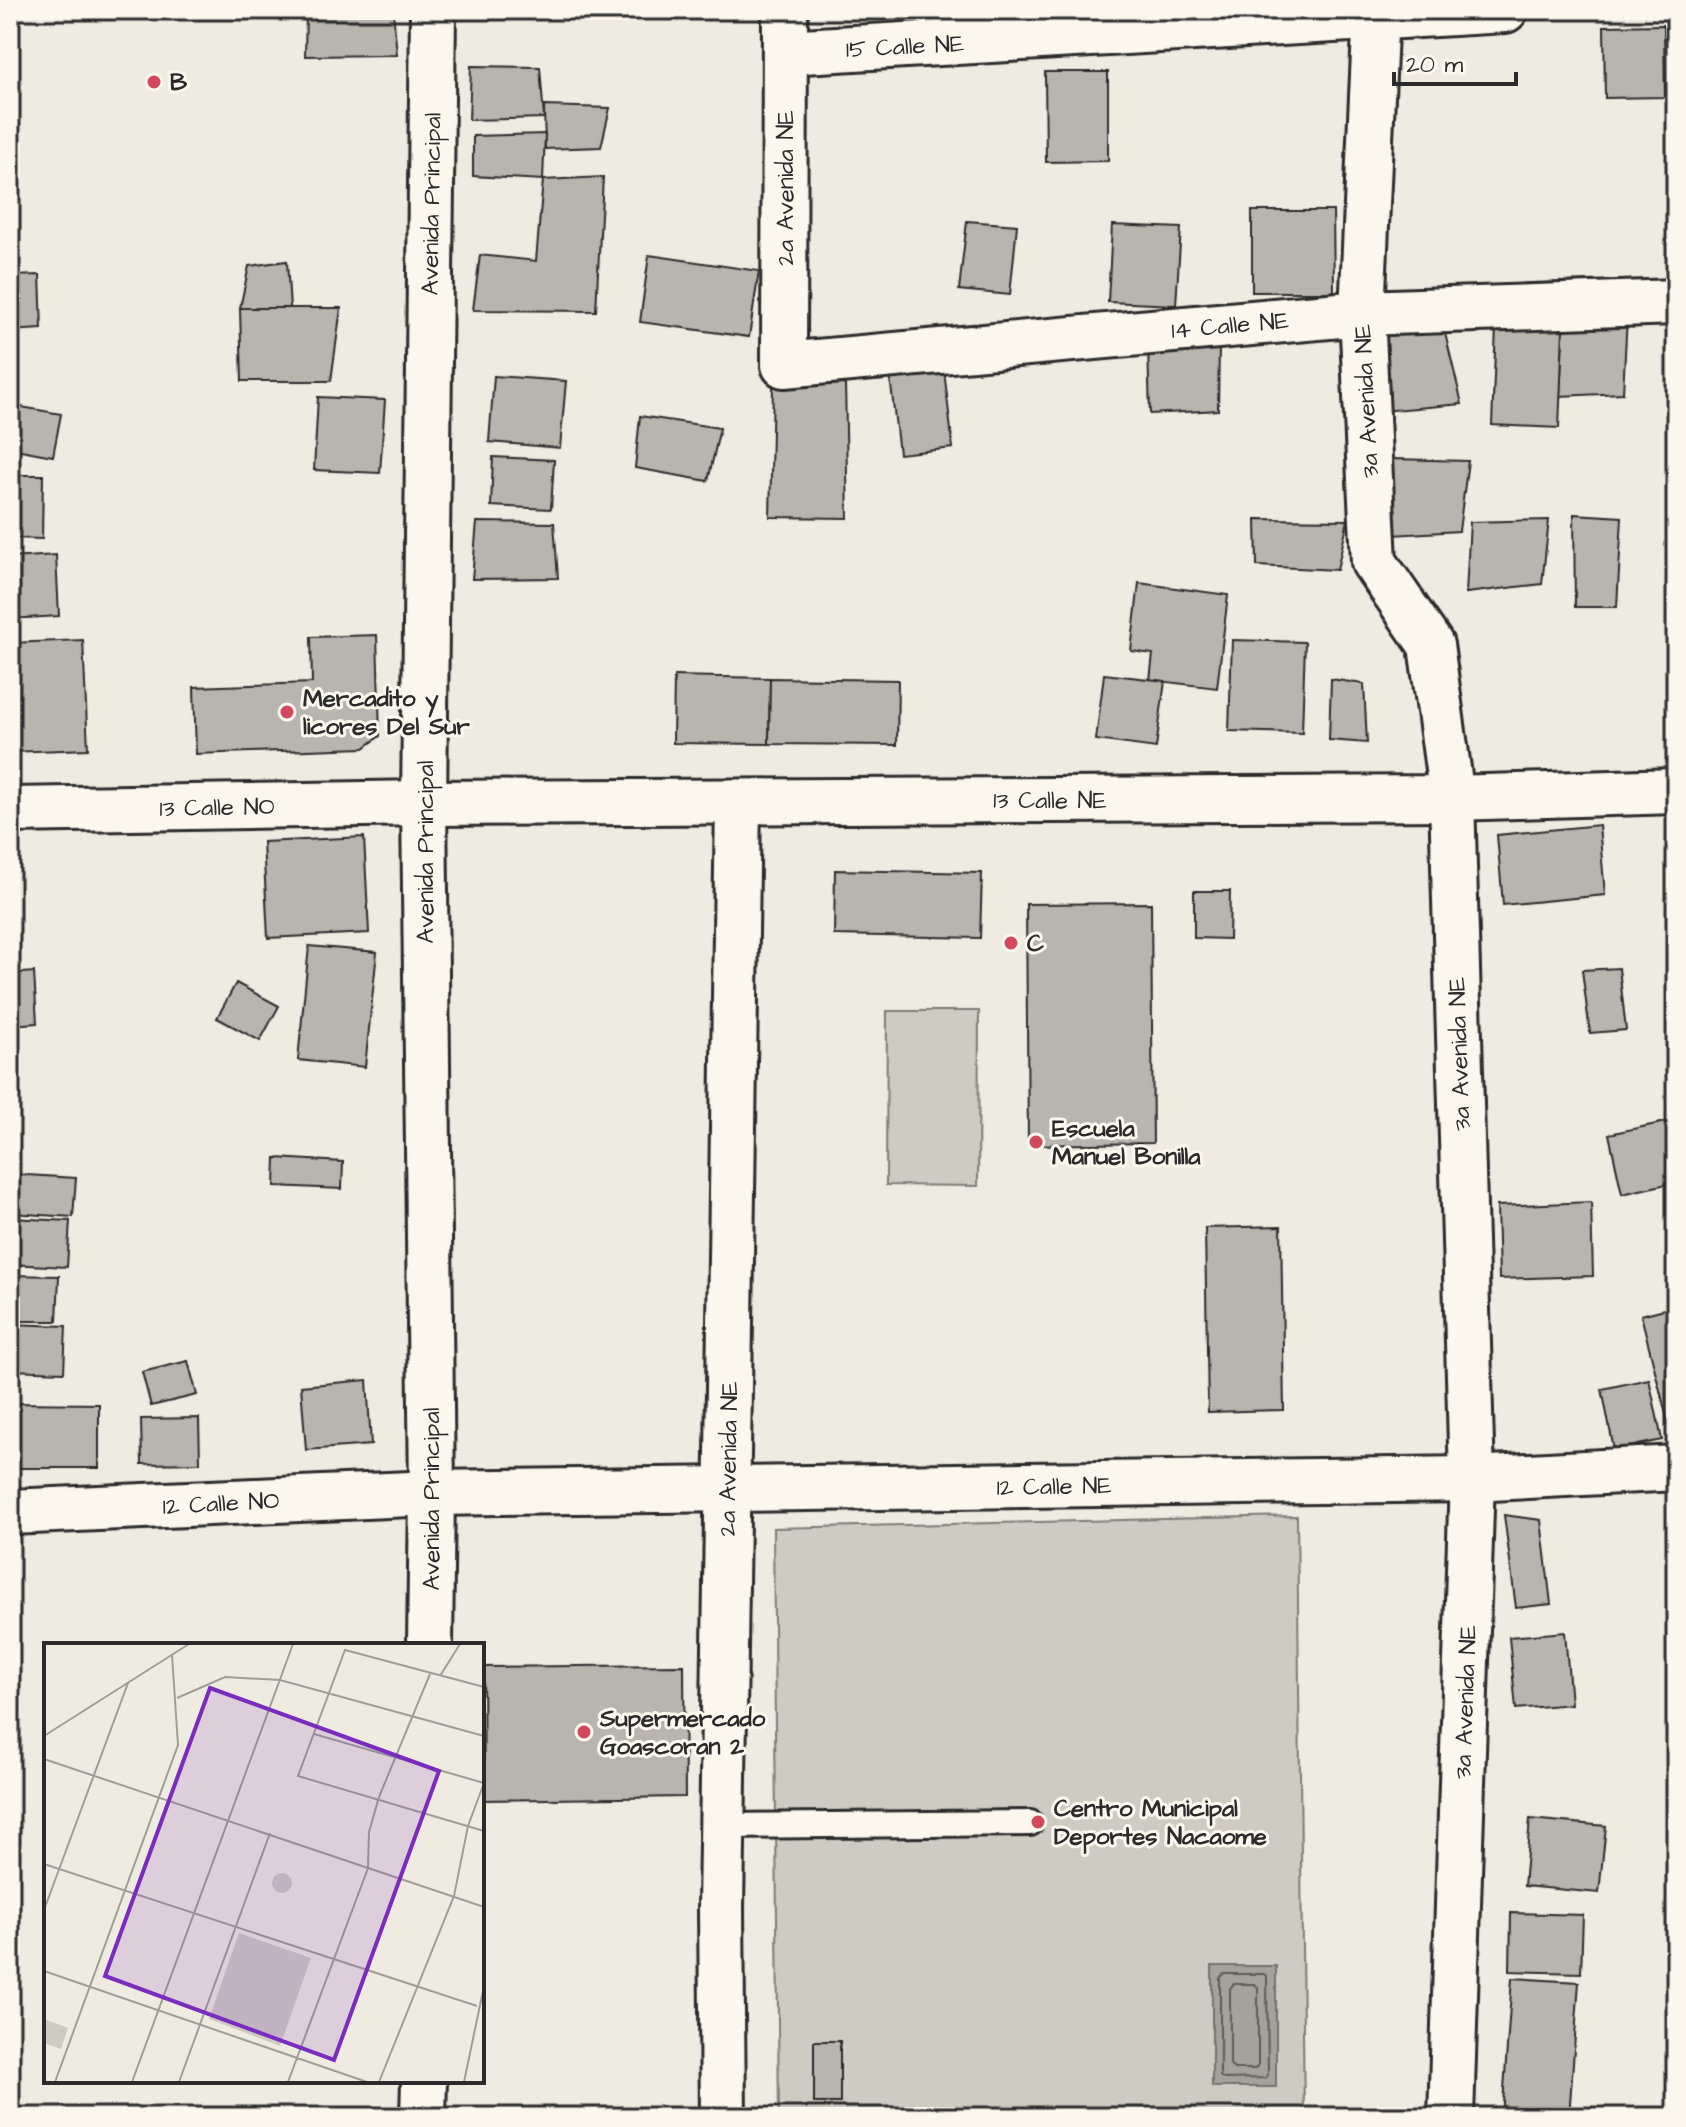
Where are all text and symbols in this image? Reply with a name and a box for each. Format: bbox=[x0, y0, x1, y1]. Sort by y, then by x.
street label: 15 Calle NE bbox=[845, 27, 965, 67]
scale bar bbox=[1394, 36, 1516, 86]
text: 20 m bbox=[1406, 48, 1463, 82]
place label: B bbox=[170, 66, 188, 100]
marker: B bbox=[145, 73, 163, 91]
street label: 2a Avenida NE bbox=[769, 110, 803, 266]
street label: Avenida Principal bbox=[413, 112, 451, 296]
street label: 14 Calle NE bbox=[1170, 304, 1290, 348]
street label: 3a Avenida NE bbox=[1346, 323, 1388, 479]
place label: Mercadito y licores Del Sur bbox=[303, 682, 471, 744]
marker: Mercadito y licores Del Sur bbox=[278, 703, 296, 721]
street label: Avenida Principal bbox=[409, 761, 443, 943]
street label: 13 Calle NE bbox=[993, 784, 1107, 818]
street label: 13 Calle NO bbox=[159, 790, 275, 826]
place label: C bbox=[1027, 927, 1044, 961]
marker: C bbox=[1002, 934, 1020, 952]
street label: 3a Avenida NE bbox=[1440, 976, 1480, 1131]
place label: Escuela Manuel Bonilla bbox=[1052, 1112, 1201, 1174]
marker: Escuela Manuel Bonilla bbox=[1027, 1133, 1045, 1151]
street label: 2a Avenida NE bbox=[711, 1381, 747, 1537]
street label: Avenida Principal bbox=[415, 1408, 449, 1590]
street label: 12 Calle NE bbox=[996, 1469, 1112, 1505]
street label: 12 Calle NO bbox=[162, 1484, 280, 1524]
street label: 3a Avenida NE bbox=[1446, 1625, 1486, 1780]
inset map bbox=[44, 1643, 484, 2083]
place label: Supermercado Goascoran 2 bbox=[599, 1702, 766, 1764]
marker: Supermercado Goascoran 2 bbox=[575, 1723, 593, 1741]
place label: Centro Municipal Deportes Nacaome bbox=[1054, 1792, 1267, 1854]
marker: Centro Municipal Deportes Nacaome bbox=[1029, 1813, 1047, 1831]

